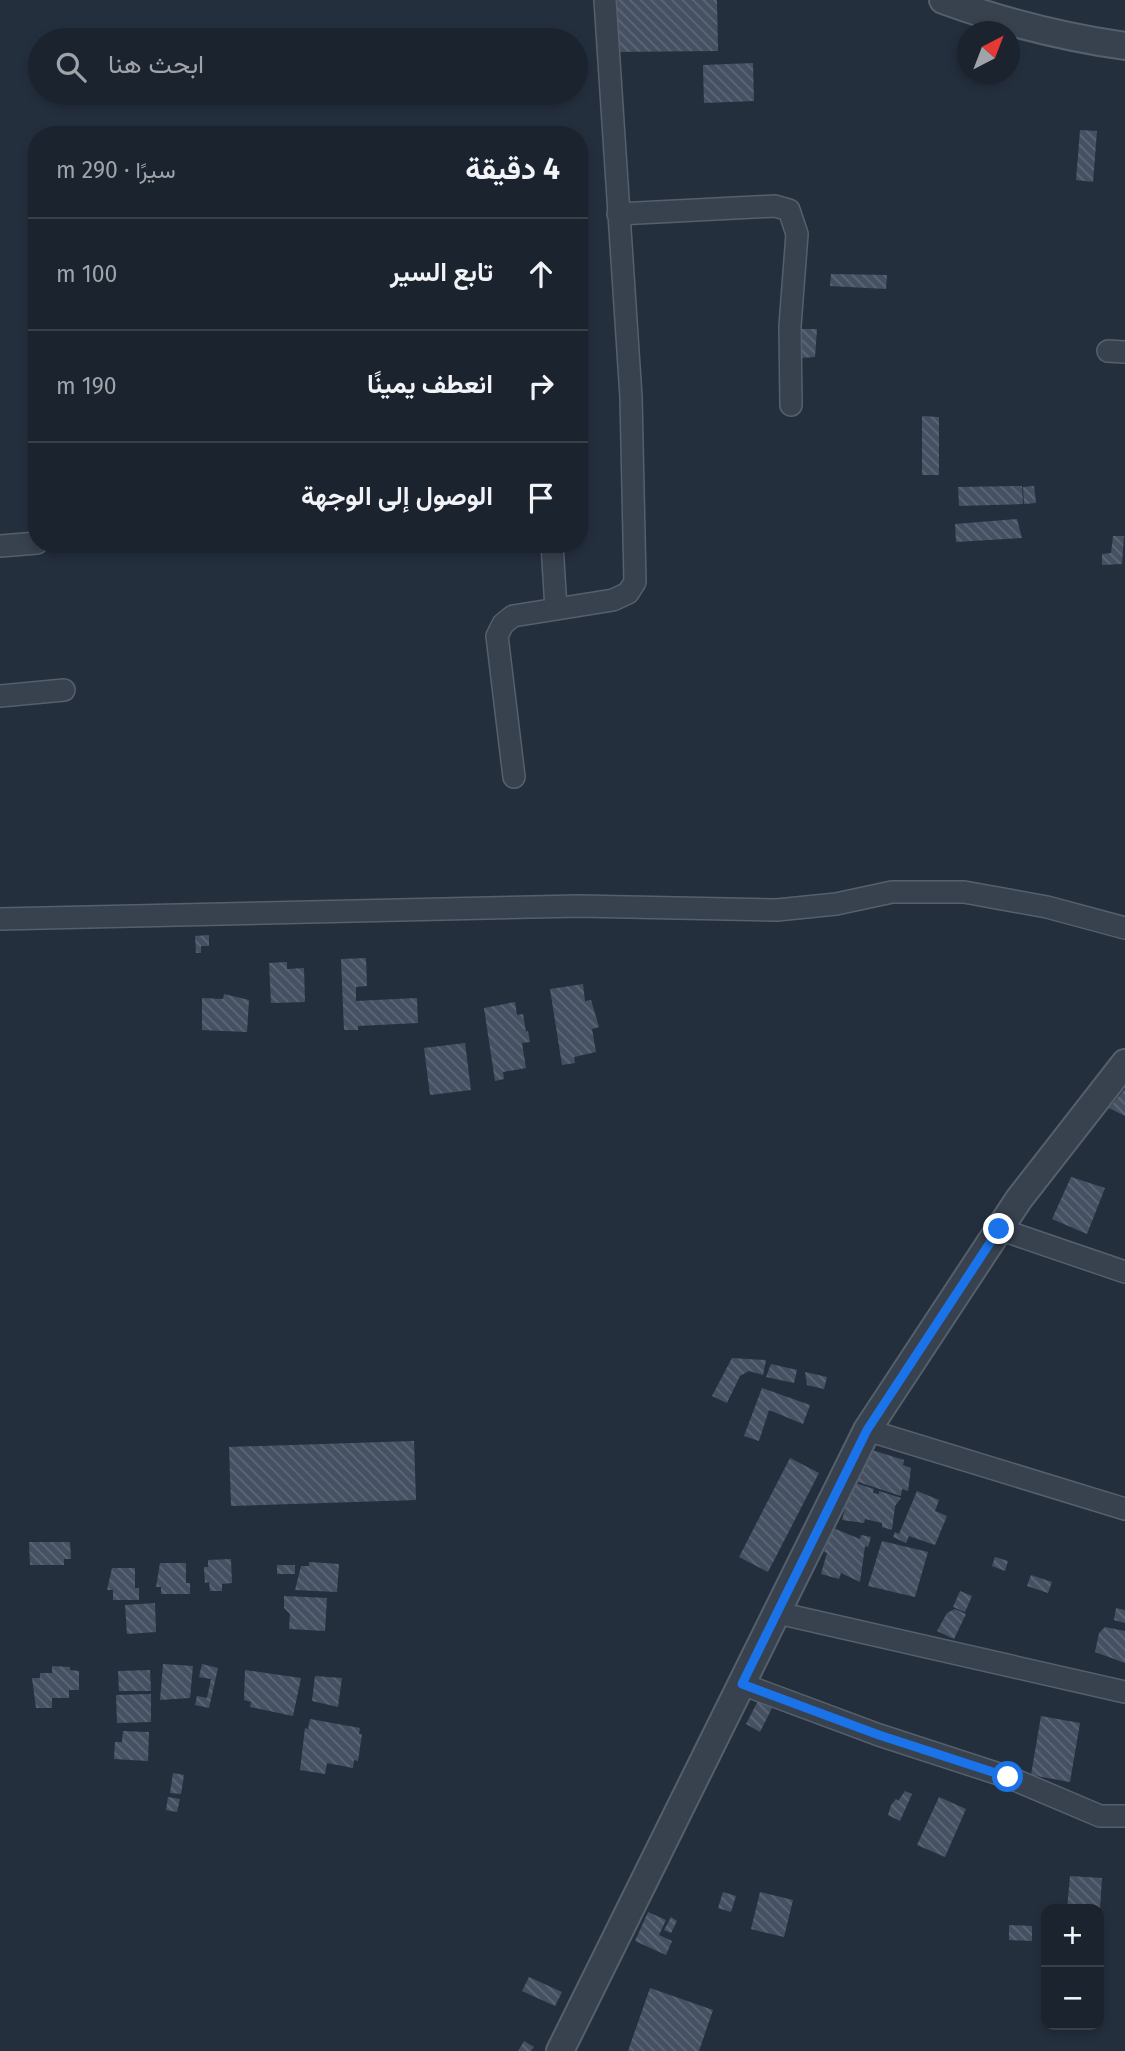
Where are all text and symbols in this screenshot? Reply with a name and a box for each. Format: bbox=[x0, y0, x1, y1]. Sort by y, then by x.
north arrow bbox=[957, 21, 1020, 84]
search box bbox=[28, 28, 588, 105]
icon: search bbox=[52, 48, 90, 86]
text: ابحث هنا bbox=[108, 49, 204, 80]
text: 4 دقيقة bbox=[465, 151, 560, 187]
text: سيرًا · 290 m bbox=[56, 156, 176, 184]
icon: ahead bbox=[522, 255, 560, 293]
text: تابع السير bbox=[390, 257, 493, 288]
text: 100 m bbox=[56, 260, 117, 288]
icon: right bbox=[522, 367, 560, 405]
text: انعطف يمينًا bbox=[367, 369, 493, 400]
text: 190 m bbox=[56, 372, 117, 400]
icon: arrive bbox=[522, 479, 560, 517]
text: الوصول إلى الوجهة bbox=[301, 481, 493, 512]
route end bbox=[983, 1213, 1014, 1244]
route start bbox=[992, 1761, 1023, 1792]
map controls bbox=[1041, 1904, 1104, 2030]
button: + bbox=[1041, 1904, 1104, 1967]
button: − bbox=[1041, 1967, 1104, 2030]

